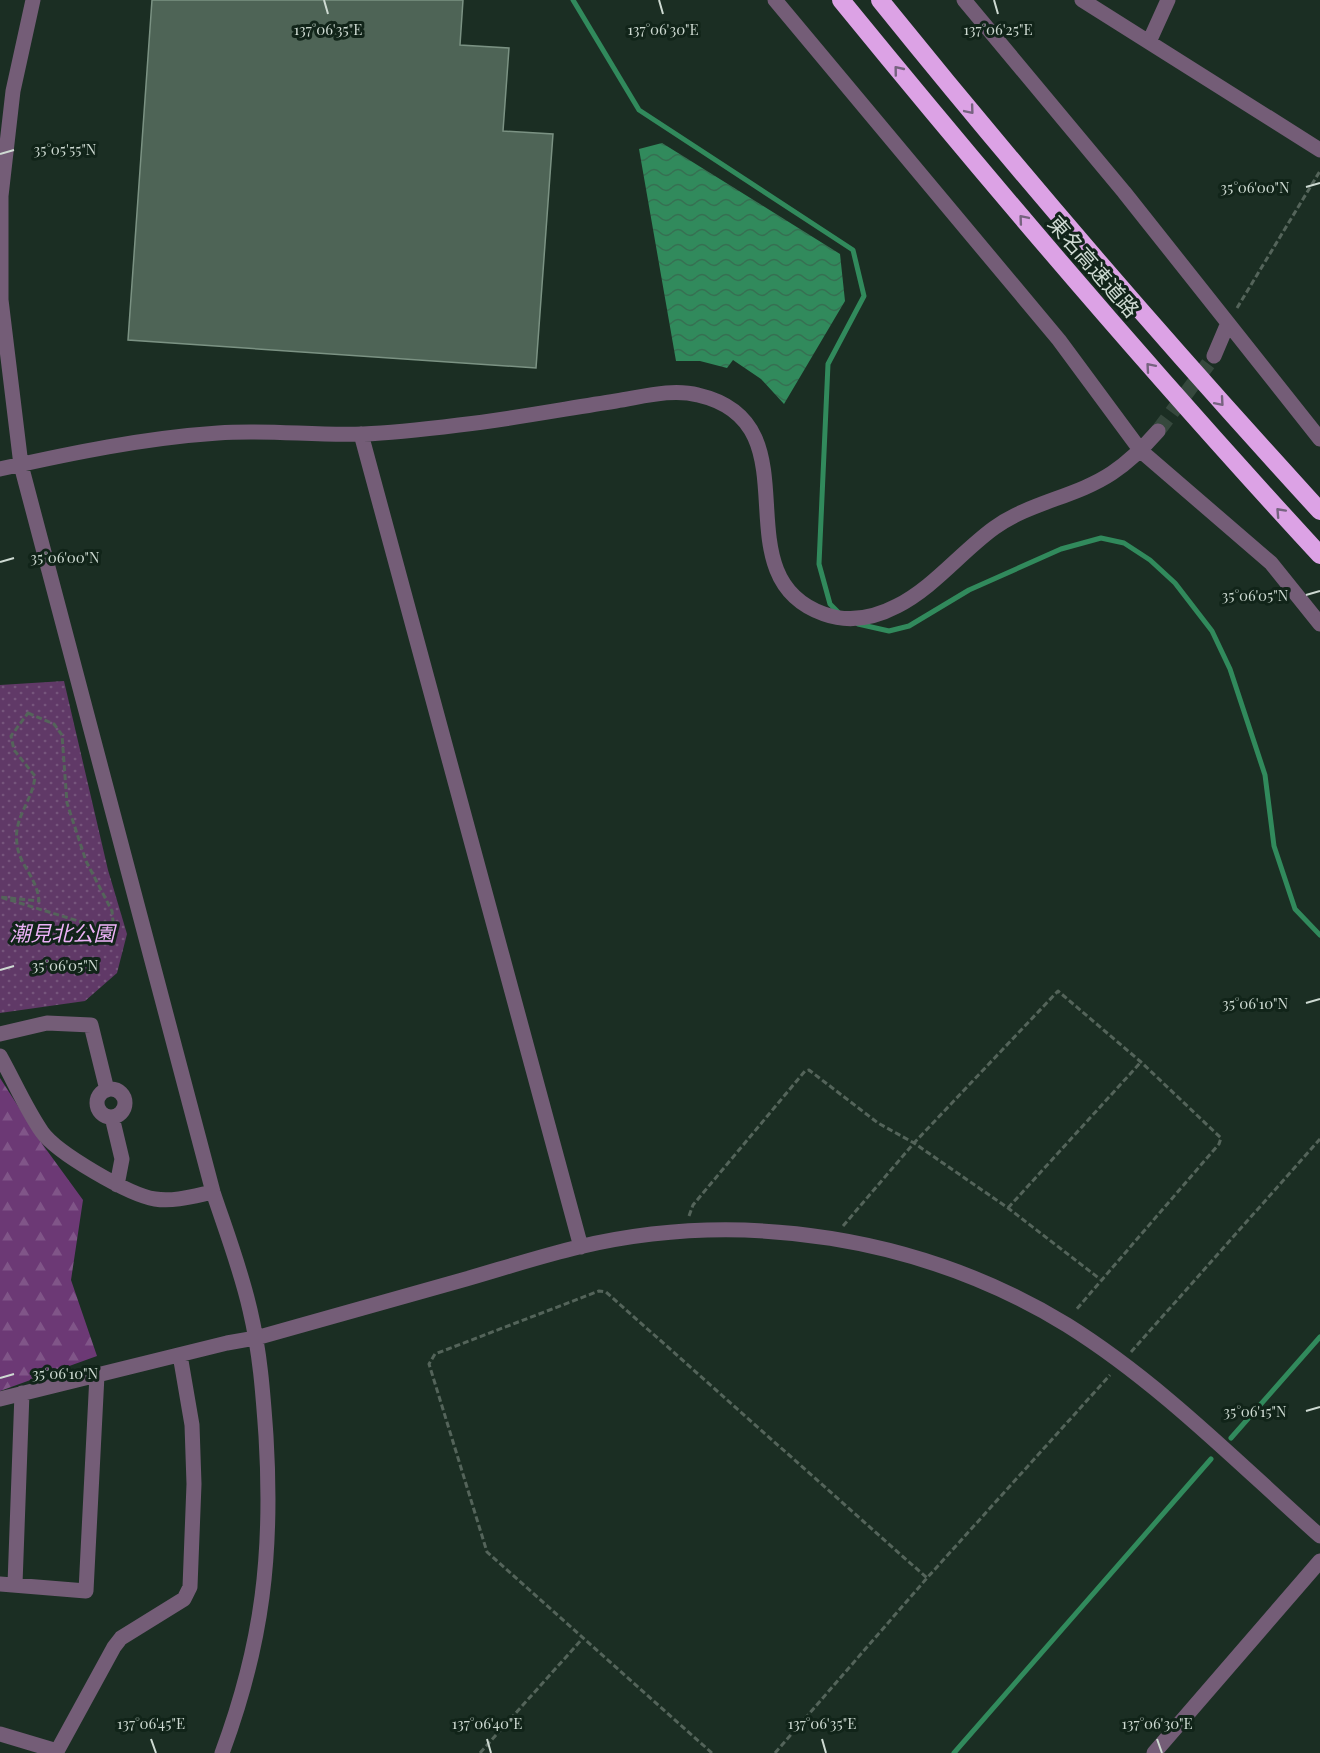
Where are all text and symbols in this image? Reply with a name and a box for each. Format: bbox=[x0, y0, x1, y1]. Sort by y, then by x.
text: 137°06'35"E bbox=[294, 19, 362, 39]
text: 137°06'30"E bbox=[627, 19, 699, 39]
text: 137°06'25"E bbox=[963, 19, 1033, 39]
one-way arrow bbox=[894, 66, 905, 77]
one-way arrow bbox=[963, 103, 974, 114]
text: 35°05'55"N bbox=[34, 139, 97, 159]
text: 35°06'00"N bbox=[1220, 177, 1290, 197]
street label: 東名高速道路 bbox=[1043, 209, 1146, 322]
one-way arrow bbox=[1019, 215, 1030, 226]
one-way arrow bbox=[1146, 363, 1157, 374]
one-way arrow bbox=[1213, 395, 1224, 406]
one-way arrow bbox=[1277, 509, 1288, 520]
text: 35°06'00"N bbox=[30, 547, 100, 567]
text: 35°06'05"N bbox=[1222, 585, 1289, 605]
park label: 潮見北公園 bbox=[10, 918, 117, 946]
text: 35°06'05"N bbox=[32, 955, 99, 975]
text: 35°06'10"N bbox=[1222, 993, 1288, 1013]
text: 35°06'10"N bbox=[32, 1363, 98, 1383]
text: 35°06'15"N bbox=[1223, 1401, 1287, 1421]
text: 137°06'45"E bbox=[117, 1713, 185, 1733]
text: 137°06'40"E bbox=[452, 1713, 522, 1733]
text: 137°06'35"E bbox=[788, 1713, 856, 1733]
text: 137°06'30"E bbox=[1121, 1713, 1193, 1733]

